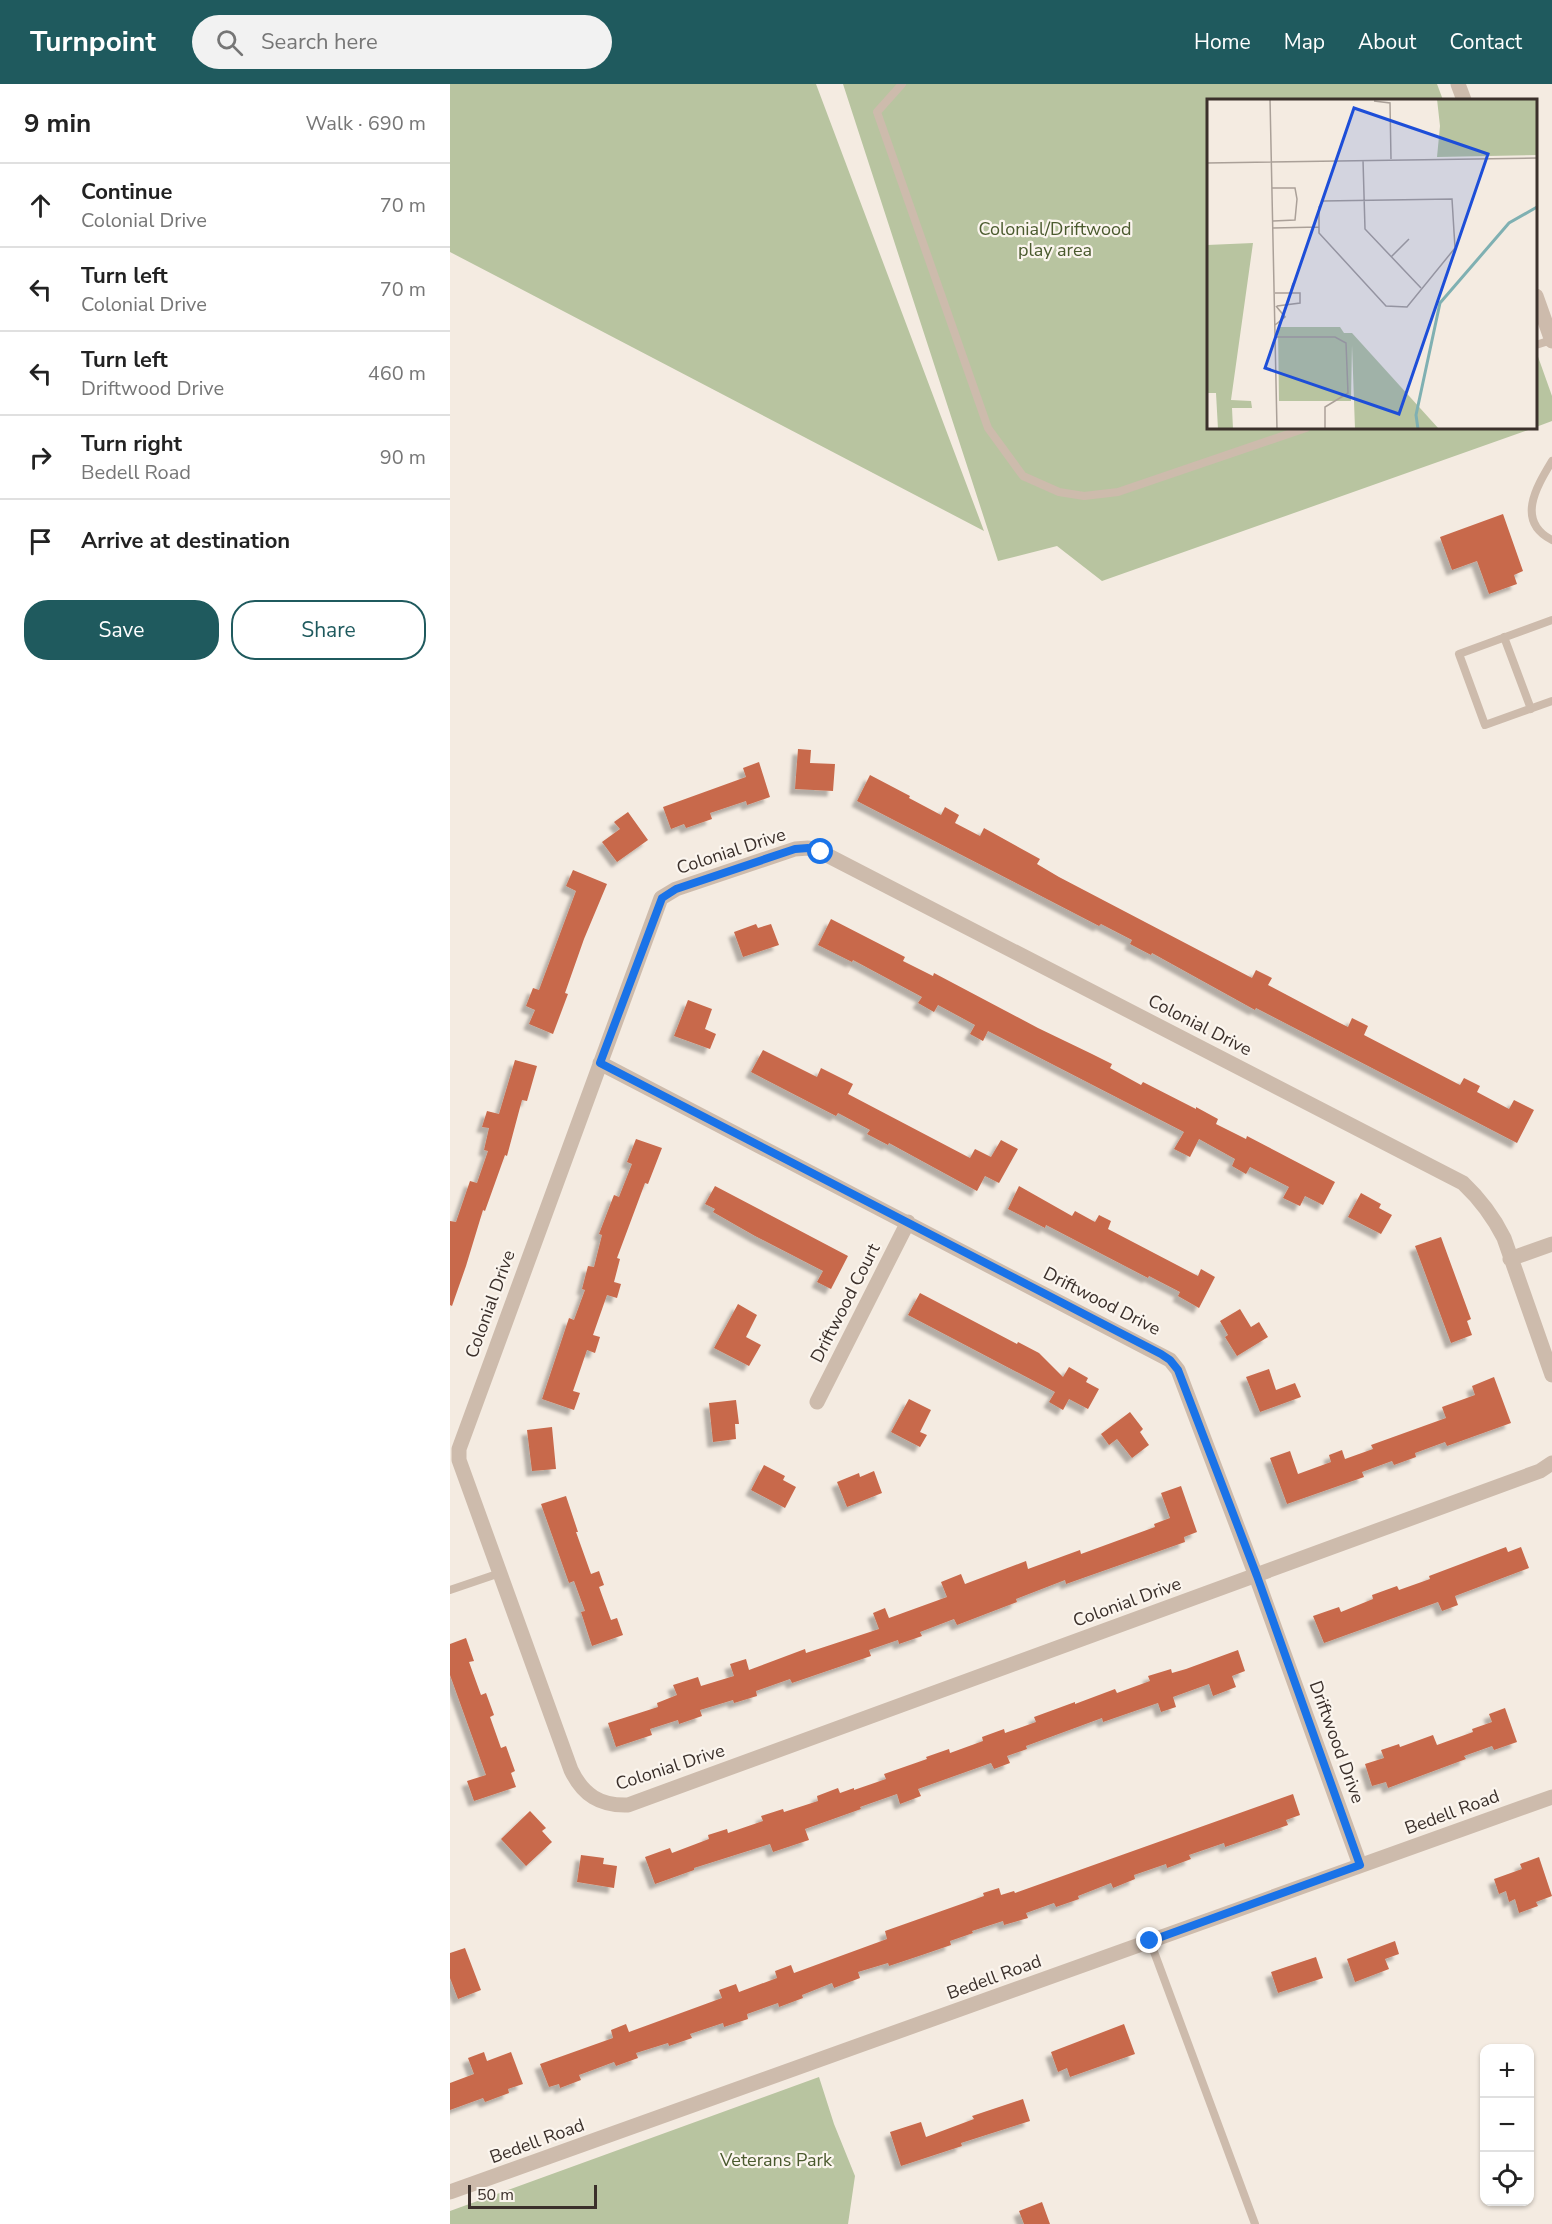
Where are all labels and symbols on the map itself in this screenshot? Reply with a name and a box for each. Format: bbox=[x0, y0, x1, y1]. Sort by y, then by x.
inset map bbox=[1207, 99, 1537, 429]
park label: Colonial/Driftwood play area bbox=[978, 217, 1132, 262]
street label: Colonial Drive bbox=[673, 822, 789, 880]
route start bbox=[807, 838, 833, 864]
street label: Colonial Drive bbox=[1144, 989, 1256, 1061]
street label: Driftwood Court bbox=[805, 1239, 886, 1367]
street label: Colonial Drive bbox=[459, 1247, 521, 1361]
street label: Driftwood Drive bbox=[1039, 1261, 1165, 1341]
street label: Colonial Drive bbox=[1070, 1571, 1184, 1633]
street label: Driftwood Drive bbox=[1304, 1677, 1370, 1807]
street label: Colonial Drive bbox=[612, 1738, 728, 1796]
street label: Bedell Road bbox=[1401, 1784, 1503, 1840]
route end bbox=[1136, 1927, 1162, 1953]
street label: Bedell Road bbox=[943, 1949, 1045, 2005]
street label: Bedell Road bbox=[486, 2113, 588, 2169]
park label: Veterans Park bbox=[719, 2148, 833, 2172]
scale bar bbox=[468, 2182, 597, 2210]

